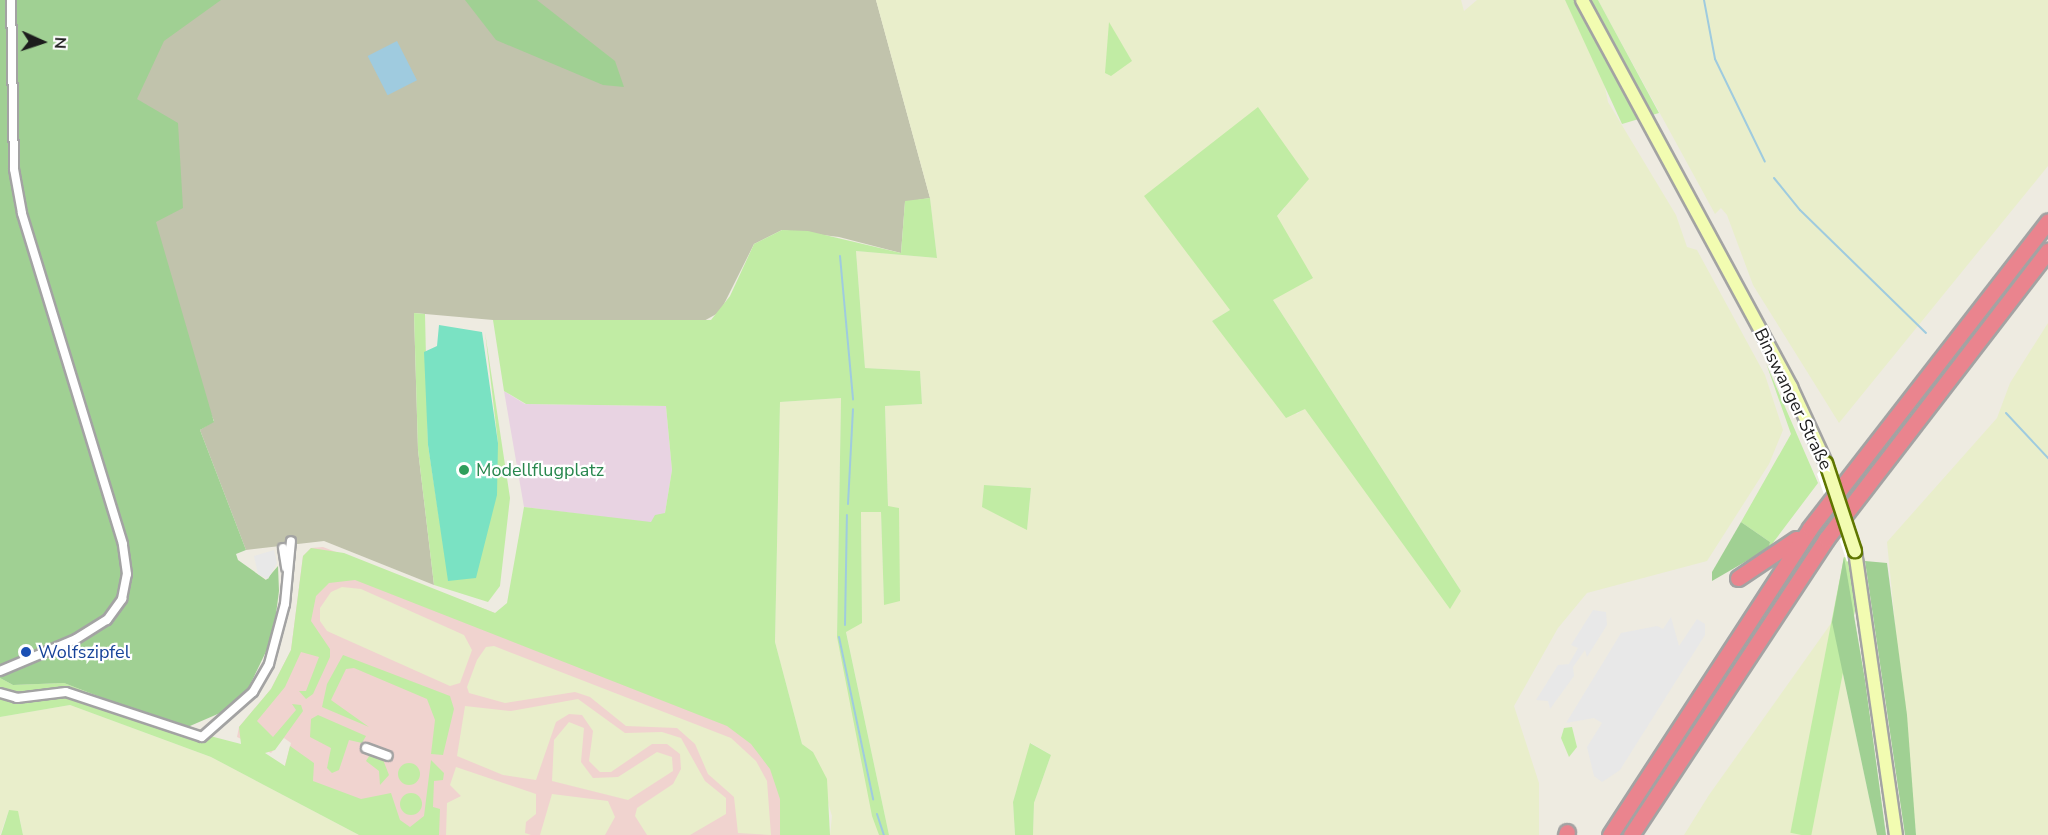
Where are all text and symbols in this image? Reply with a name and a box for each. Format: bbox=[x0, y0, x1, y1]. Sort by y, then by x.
north arrow bbox=[12, 12, 72, 72]
text: N bbox=[49, 36, 71, 49]
street label: Binswanger Straße bbox=[1749, 325, 1837, 473]
place label: Modellflugplatz bbox=[476, 459, 604, 481]
marker: Modellflugplatz bbox=[457, 463, 471, 477]
place label: Wolfszipfel bbox=[38, 641, 130, 663]
marker: Wolfszipfel bbox=[19, 645, 33, 659]

